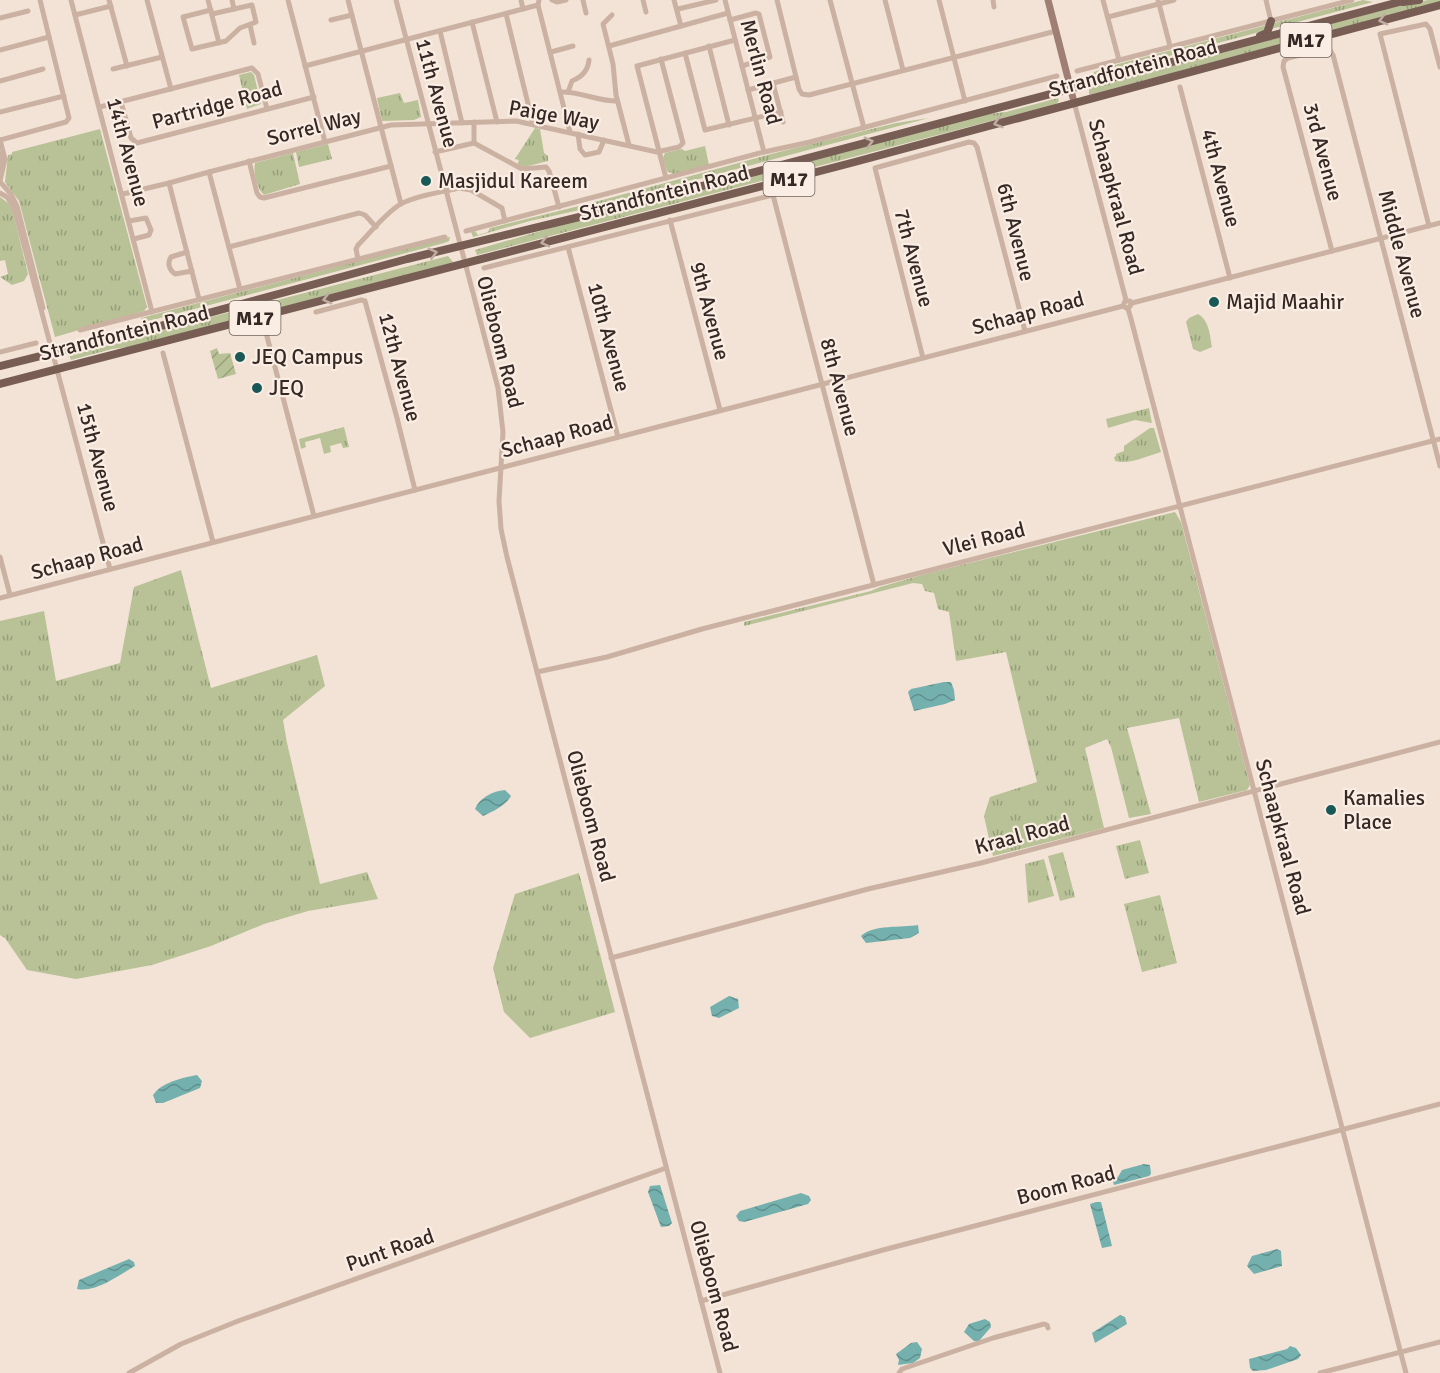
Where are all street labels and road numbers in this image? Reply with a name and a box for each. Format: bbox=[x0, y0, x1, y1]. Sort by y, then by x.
street label: Merlin Road bbox=[734, 16, 788, 128]
road number: M17 bbox=[1280, 23, 1332, 57]
street label: Strandfontein Road bbox=[1046, 33, 1220, 103]
street label: 11th Avenue bbox=[410, 36, 464, 150]
street label: Partridge Road bbox=[149, 75, 285, 135]
street label: Paige Way bbox=[507, 94, 601, 136]
street label: 14th Avenue bbox=[101, 95, 155, 209]
street label: 3rd Avenue bbox=[1297, 100, 1349, 204]
street label: Sorrel Way bbox=[264, 103, 364, 151]
street label: Schaapkraal Road bbox=[1083, 116, 1149, 278]
street label: 4th Avenue bbox=[1195, 126, 1247, 230]
street label: Strandfontein Road bbox=[577, 159, 751, 227]
road number: M17 bbox=[764, 162, 814, 196]
street label: 6th Avenue bbox=[991, 180, 1041, 284]
street label: Middle Avenue bbox=[1372, 187, 1432, 321]
street label: 7th Avenue bbox=[888, 206, 940, 310]
street label: 9th Avenue bbox=[684, 259, 736, 363]
street label: Olieboom Road bbox=[471, 273, 529, 411]
street label: 10th Avenue bbox=[582, 280, 636, 394]
street label: Schaap Road bbox=[969, 286, 1087, 340]
street label: Strandfontein Road bbox=[37, 299, 211, 367]
road number: M17 bbox=[230, 301, 280, 335]
street label: 12th Avenue bbox=[373, 310, 427, 424]
street label: 8th Avenue bbox=[814, 335, 866, 439]
street label: 15th Avenue bbox=[71, 400, 125, 514]
street label: Schaap Road bbox=[498, 409, 616, 463]
street label: Vlei Road bbox=[940, 516, 1028, 562]
street label: Schaap Road bbox=[28, 531, 146, 585]
street label: Olieboom Road bbox=[561, 747, 621, 885]
street label: Schaapkraal Road bbox=[1250, 756, 1316, 918]
street label: Kraal Road bbox=[972, 810, 1072, 860]
street label: Boom Road bbox=[1014, 1159, 1118, 1211]
street label: Olieboom Road bbox=[684, 1217, 744, 1355]
street label: Punt Road bbox=[343, 1223, 437, 1277]

